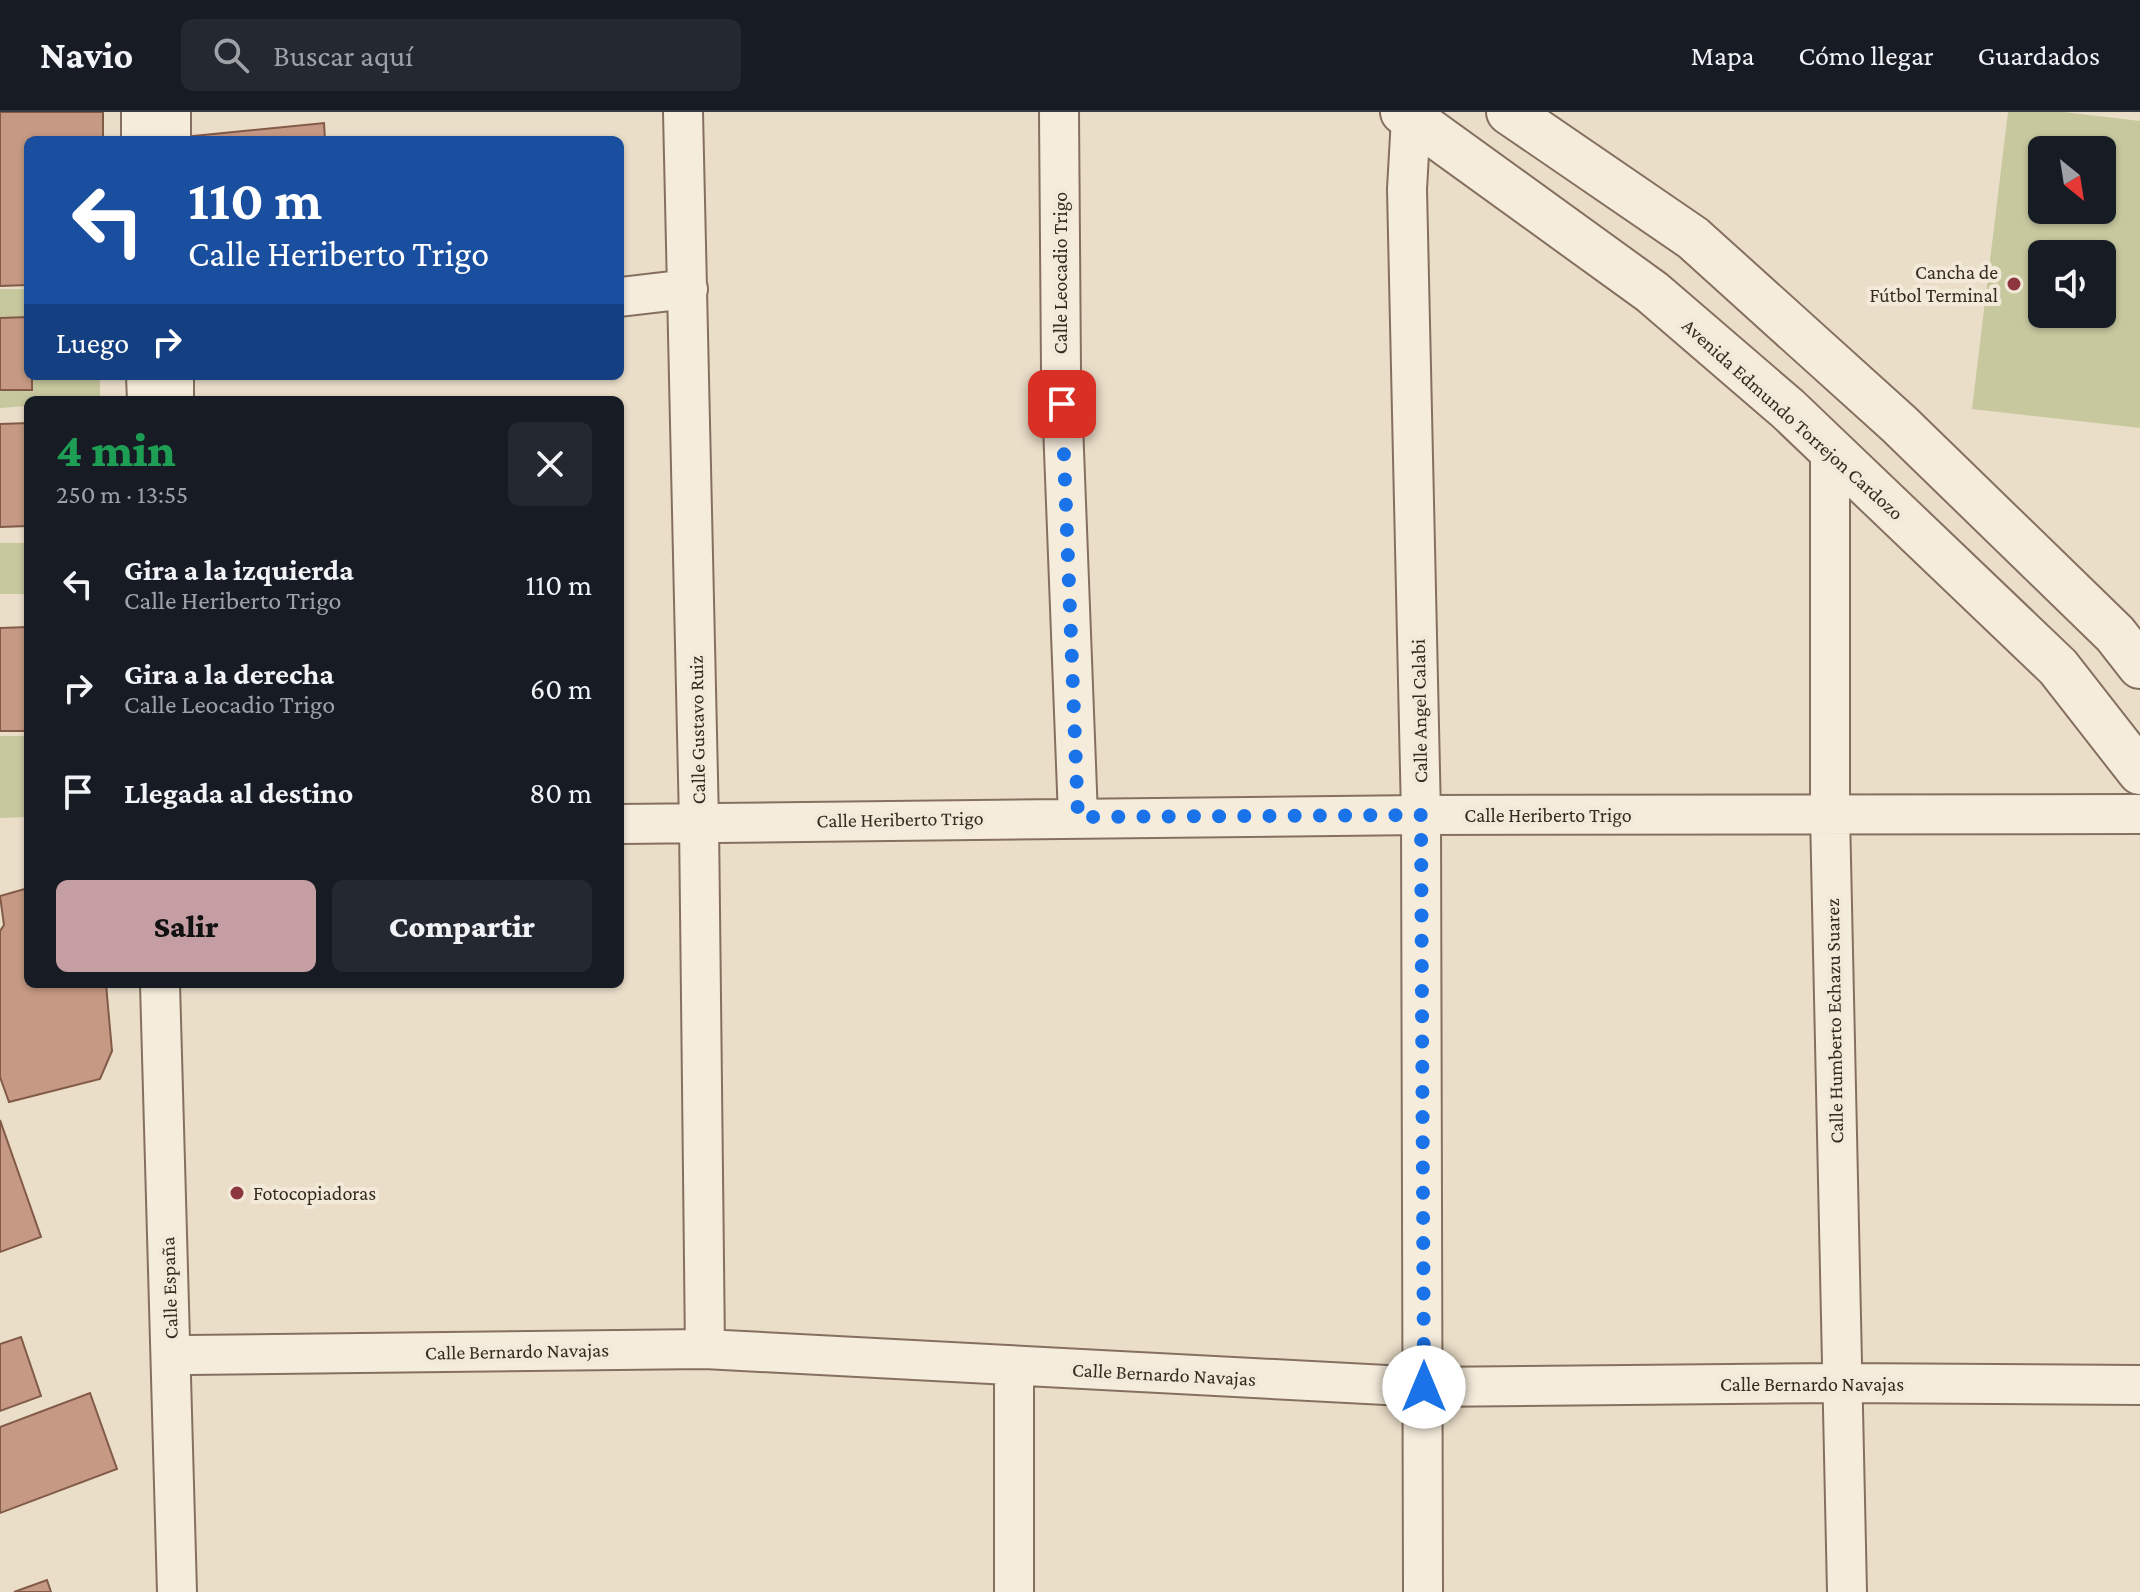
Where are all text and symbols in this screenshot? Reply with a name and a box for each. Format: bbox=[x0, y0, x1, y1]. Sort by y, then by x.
search box bbox=[181, 19, 741, 91]
icon: search bbox=[209, 33, 253, 77]
text: Navio bbox=[40, 34, 133, 76]
text: Buscar aquí bbox=[273, 39, 413, 72]
text: Mapa bbox=[1691, 40, 1755, 71]
text: Cómo llegar bbox=[1799, 40, 1934, 71]
text: Guardados bbox=[1978, 40, 2100, 71]
north arrow bbox=[2028, 136, 2116, 224]
map controls bbox=[2028, 136, 2116, 328]
icon: left bbox=[56, 168, 160, 272]
text: 110 m bbox=[188, 169, 322, 231]
street label: Calle Leocadio Trigo bbox=[1049, 192, 1072, 354]
text: Calle Heriberto Trigo bbox=[188, 234, 489, 274]
button: sound bbox=[2028, 240, 2116, 328]
place label: Cancha de Fútbol Terminal bbox=[1869, 261, 1998, 306]
marker: Cancha de Fútbol Terminal bbox=[2005, 275, 2023, 293]
street label: Avenida Edmundo Torrejon Cardozo bbox=[1677, 314, 1908, 525]
icon: right bbox=[145, 320, 189, 364]
text: Luego bbox=[56, 326, 129, 359]
pin bbox=[1028, 370, 1096, 438]
icon: arrive bbox=[1040, 382, 1084, 426]
button: close bbox=[508, 422, 592, 506]
text: 4 min bbox=[56, 423, 176, 476]
text: 250 m · 13:55 bbox=[56, 480, 188, 509]
text: Gira a la izquierda bbox=[124, 553, 354, 586]
icon: left bbox=[56, 562, 100, 606]
text: 110 m bbox=[525, 568, 592, 601]
text: Calle Heriberto Trigo bbox=[124, 586, 342, 615]
street label: Calle Angel Calabi bbox=[1407, 639, 1432, 783]
street label: Calle Gustavo Ruiz bbox=[685, 655, 709, 805]
text: Gira a la derecha bbox=[124, 657, 334, 690]
icon: right bbox=[56, 666, 100, 710]
text: 60 m bbox=[530, 672, 592, 705]
text: Calle Leocadio Trigo bbox=[124, 690, 335, 719]
icon: arrive bbox=[56, 770, 100, 814]
text: Llegada al destino bbox=[124, 776, 353, 809]
text: 80 m bbox=[529, 776, 592, 809]
street label: Calle Heriberto Trigo bbox=[1464, 804, 1632, 827]
street label: Calle Heriberto Trigo bbox=[816, 807, 984, 832]
button: Salir bbox=[56, 880, 316, 972]
button: Compartir bbox=[332, 880, 592, 972]
street label: Calle Humberto Echazu Suarez bbox=[1821, 898, 1847, 1144]
place label: Fotocopiadoras bbox=[253, 1182, 376, 1205]
marker: Fotocopiadoras bbox=[228, 1184, 246, 1202]
street label: Calle España bbox=[156, 1236, 183, 1340]
street label: Calle Bernardo Navajas bbox=[425, 1338, 609, 1365]
position arrow bbox=[1382, 1345, 1466, 1429]
street label: Calle Bernardo Navajas bbox=[1071, 1358, 1257, 1391]
street label: Calle Bernardo Navajas bbox=[1720, 1373, 1904, 1396]

